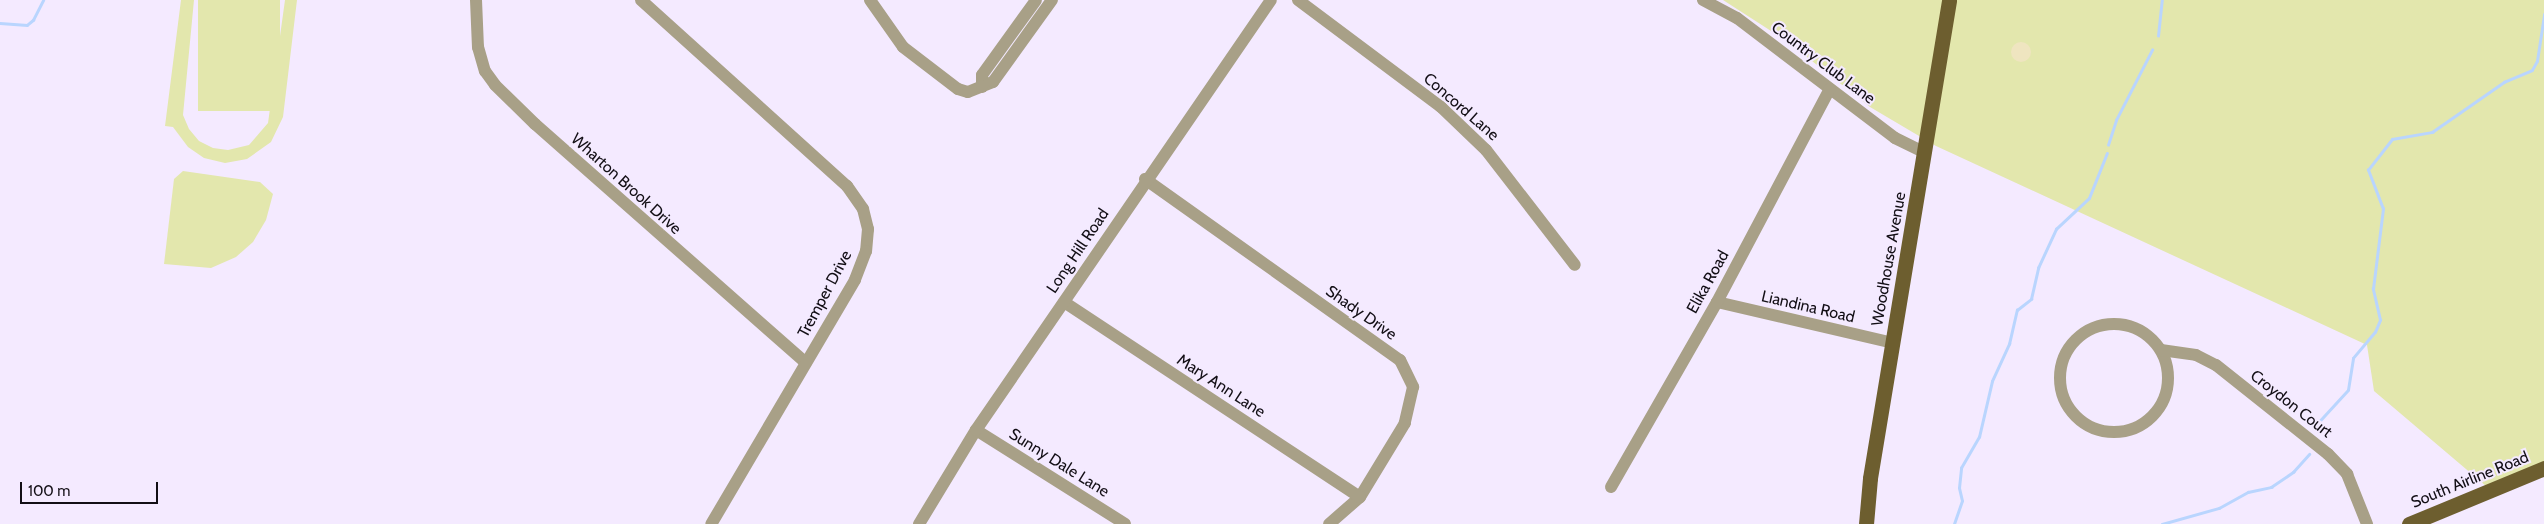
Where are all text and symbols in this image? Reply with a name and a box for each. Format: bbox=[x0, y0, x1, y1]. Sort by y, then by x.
street label: Country Club Lane bbox=[1767, 18, 1879, 108]
street label: Concord Lane bbox=[1419, 69, 1503, 145]
street label: Wharton Brook Drive bbox=[567, 129, 685, 239]
street label: Woodhouse Avenue bbox=[1868, 190, 1910, 328]
street label: Long Hill Road bbox=[1043, 205, 1113, 297]
street label: Tremper Drive bbox=[794, 247, 856, 341]
street label: Elika Road bbox=[1683, 247, 1733, 317]
street label: Shady Drive bbox=[1322, 282, 1400, 344]
street label: Liandina Road bbox=[1759, 287, 1857, 327]
street label: Mary Ann Lane bbox=[1173, 350, 1269, 422]
street label: Croydon Court bbox=[2246, 366, 2336, 442]
street label: Sunny Dale Lane bbox=[1005, 425, 1113, 501]
street label: South Airline Road bbox=[2408, 448, 2532, 512]
scale bar bbox=[22, 472, 160, 504]
text: 100 m bbox=[28, 482, 70, 500]

